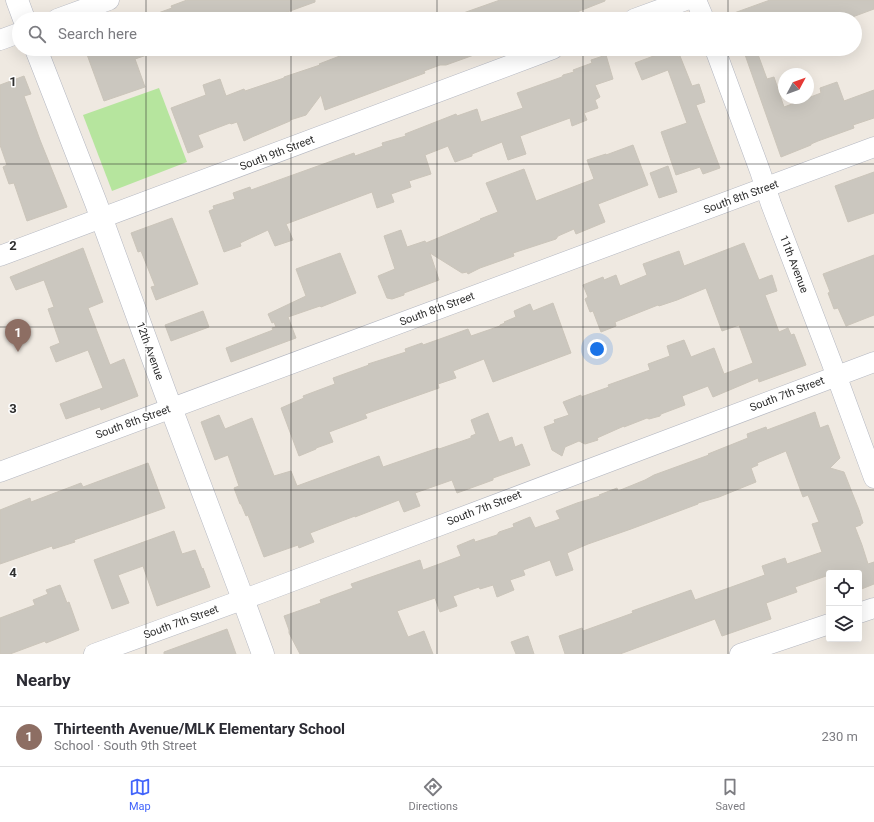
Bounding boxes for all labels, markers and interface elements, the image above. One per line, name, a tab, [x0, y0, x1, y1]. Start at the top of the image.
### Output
search box	[12, 12, 862, 56]
icon: search	[26, 23, 48, 45]
text: Search here	[58, 25, 137, 43]
north arrow	[778, 68, 814, 104]
text: 1	[9, 74, 17, 89]
street label: South 9th Street	[238, 133, 317, 173]
street label: South 8th Street	[702, 177, 781, 217]
street label: 11th Avenue	[777, 233, 811, 295]
text: 2	[9, 238, 17, 253]
street label: South 8th Street	[398, 289, 477, 329]
pin: 1	[5, 319, 31, 352]
street label: 12th Avenue	[134, 320, 167, 382]
your location	[587, 339, 607, 359]
street label: South 7th Street	[748, 374, 827, 414]
text: 3	[9, 401, 17, 416]
street label: South 8th Street	[94, 402, 173, 442]
street label: South 7th Street	[445, 488, 524, 528]
text: 4	[9, 565, 17, 580]
map controls	[826, 570, 862, 642]
button: locate	[826, 570, 862, 606]
street label: South 7th Street	[142, 602, 221, 642]
button: layers	[826, 606, 862, 642]
text: Nearby	[16, 670, 71, 690]
text: Thirteenth Avenue/MLK Elementary School	[54, 720, 345, 738]
text: 1	[25, 729, 33, 744]
text: 230 m	[821, 729, 858, 744]
text: School · South 9th Street	[54, 738, 197, 753]
tab: Map	[129, 776, 151, 813]
tab: Directions	[408, 776, 458, 813]
tab: Saved	[715, 776, 745, 813]

